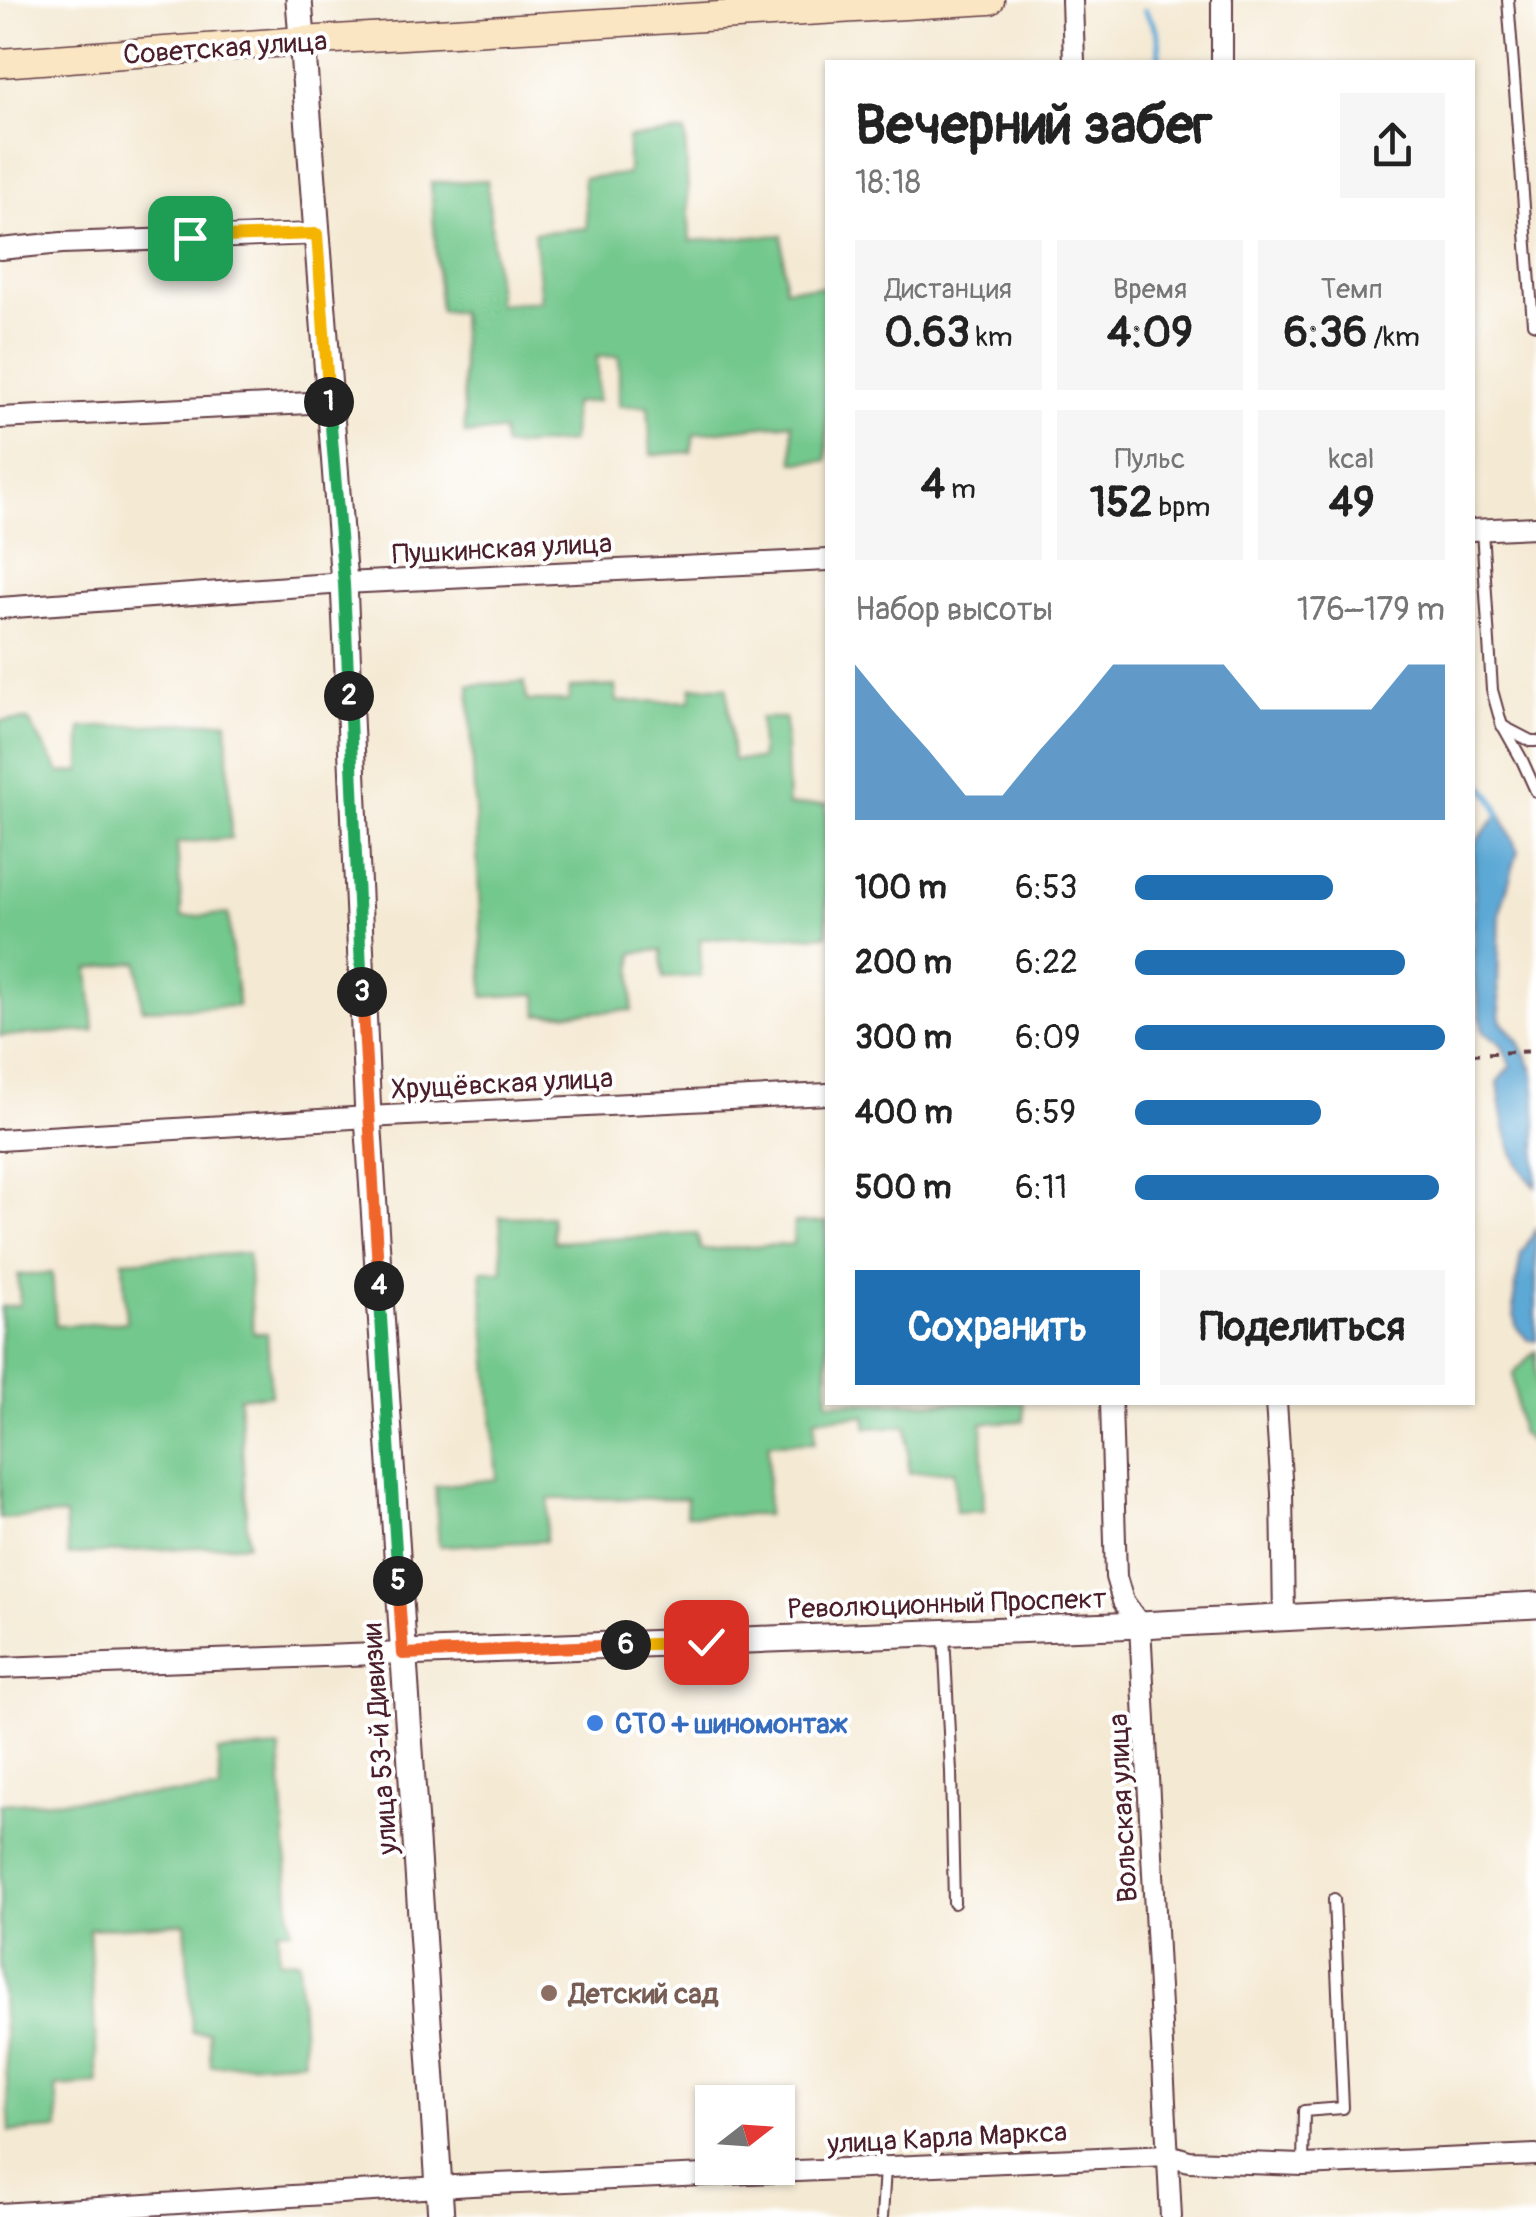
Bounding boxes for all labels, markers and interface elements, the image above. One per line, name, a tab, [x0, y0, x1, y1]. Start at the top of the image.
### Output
street label: Советская улица	[122, 24, 328, 73]
text: Вечерний забег	[855, 91, 1212, 160]
button: share	[1340, 93, 1445, 198]
text: 18:18	[855, 163, 921, 203]
pin	[148, 196, 233, 281]
icon: arrive	[163, 211, 218, 266]
text: Дистанция	[885, 272, 1012, 307]
text: Время	[1113, 272, 1187, 307]
text: Темп	[1321, 272, 1383, 307]
text: 0.63	[884, 307, 970, 359]
text: 4:09	[1107, 307, 1193, 359]
text: 6:36	[1284, 307, 1367, 359]
text: km	[970, 320, 1013, 355]
text: /km	[1367, 320, 1420, 355]
pin: 1	[304, 377, 354, 427]
text: 1	[324, 384, 334, 419]
text: Пульс	[1115, 442, 1185, 477]
text: kcal	[1329, 442, 1374, 477]
text: 4	[921, 459, 945, 511]
text: m	[945, 472, 976, 507]
text: 152	[1090, 477, 1152, 529]
text: 49	[1329, 477, 1375, 529]
text: bpm	[1152, 490, 1210, 525]
street label: Пушкинская улица	[391, 526, 613, 573]
text: Набор высоты	[855, 590, 1053, 630]
text: 176–179 m	[1297, 590, 1445, 630]
pin: 2	[324, 671, 374, 721]
text: 2	[341, 678, 357, 713]
text: 100 m	[855, 868, 947, 908]
text: 6:53	[1015, 868, 1077, 908]
text: 200 m	[855, 943, 952, 983]
text: 6:22	[1015, 943, 1078, 983]
pin: 3	[337, 967, 387, 1017]
text: 3	[354, 974, 370, 1009]
text: 300 m	[855, 1018, 952, 1058]
text: 6:09	[1015, 1018, 1081, 1058]
street label: Хрущёвская улица	[390, 1061, 614, 1108]
text: 400 m	[855, 1093, 953, 1133]
text: 6:59	[1015, 1093, 1076, 1133]
text: 500 m	[855, 1168, 951, 1208]
text: 6:11	[1015, 1168, 1067, 1208]
pin: 4	[354, 1261, 404, 1311]
text: 4	[371, 1268, 387, 1303]
button: Сохранить	[855, 1270, 1140, 1385]
button: Поделиться	[1160, 1270, 1445, 1385]
pin: 5	[373, 1556, 423, 1606]
text: 5	[390, 1563, 406, 1598]
street label: Революционный Проспект	[787, 1581, 1107, 1628]
pin	[664, 1600, 749, 1685]
icon: check	[679, 1615, 734, 1670]
pin: 6	[601, 1620, 651, 1670]
street label: улица 53-й Дивизии	[355, 1622, 406, 1857]
text: 6	[618, 1627, 634, 1662]
place label: СТО + шиномонтаж	[615, 1707, 848, 1742]
marker: СТО + шиномонтаж	[584, 1712, 606, 1734]
street label: Вольская улица	[1101, 1713, 1146, 1903]
place label: Детский сад	[567, 1977, 720, 2012]
marker: Детский сад	[538, 1982, 560, 2004]
north arrow	[695, 2085, 795, 2185]
map controls	[695, 2085, 795, 2185]
street label: улица Карла Маркса	[825, 2115, 1068, 2162]

